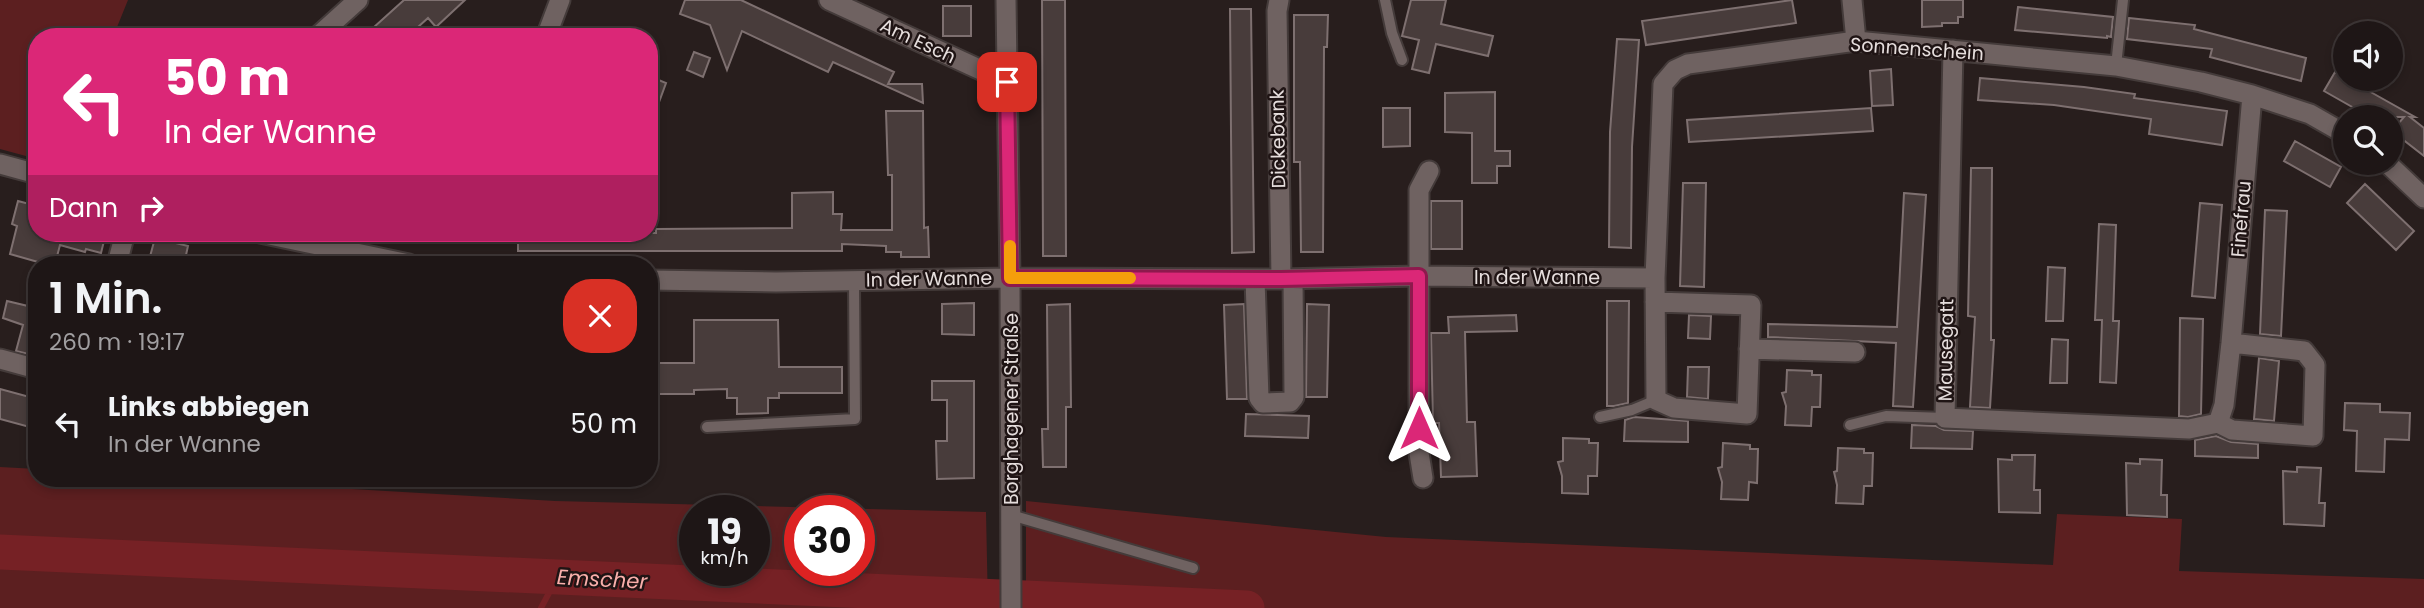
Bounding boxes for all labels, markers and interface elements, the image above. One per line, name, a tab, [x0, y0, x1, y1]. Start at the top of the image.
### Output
street label: Am Esch	[876, 12, 960, 70]
map controls	[2333, 21, 2403, 175]
button: sound	[2333, 21, 2403, 91]
street label: Sonnenschein	[1849, 31, 1985, 67]
text: 50 m	[164, 44, 290, 112]
pin	[977, 52, 1037, 112]
icon: left	[49, 56, 140, 147]
icon: arrive	[988, 63, 1026, 101]
street label: Dickebank	[1264, 89, 1292, 189]
button: search	[2333, 105, 2403, 175]
text: In der Wanne	[164, 109, 377, 154]
street label: Finefrau	[2224, 180, 2258, 258]
icon: right	[132, 189, 170, 227]
text: Dann	[49, 190, 118, 226]
street label: In der Wanne	[866, 264, 992, 294]
street label: In der Wanne	[1474, 264, 1600, 291]
text: 1 Min.	[49, 269, 162, 328]
button: close	[563, 279, 637, 353]
street label: Mausegatt	[1932, 298, 1960, 402]
street label: Borghagener Straße	[998, 313, 1025, 505]
text: 260 m · 19:17	[49, 326, 185, 358]
text: Links abbiegen	[108, 389, 310, 425]
position arrow	[1382, 391, 1456, 465]
icon: left	[49, 405, 87, 443]
text: 50 m	[571, 406, 637, 442]
text: In der Wanne	[108, 428, 261, 460]
speed limit sign: 30	[784, 495, 875, 586]
text: 19	[707, 507, 742, 556]
text: km/h	[701, 545, 748, 570]
water label: Emscher	[556, 562, 649, 596]

